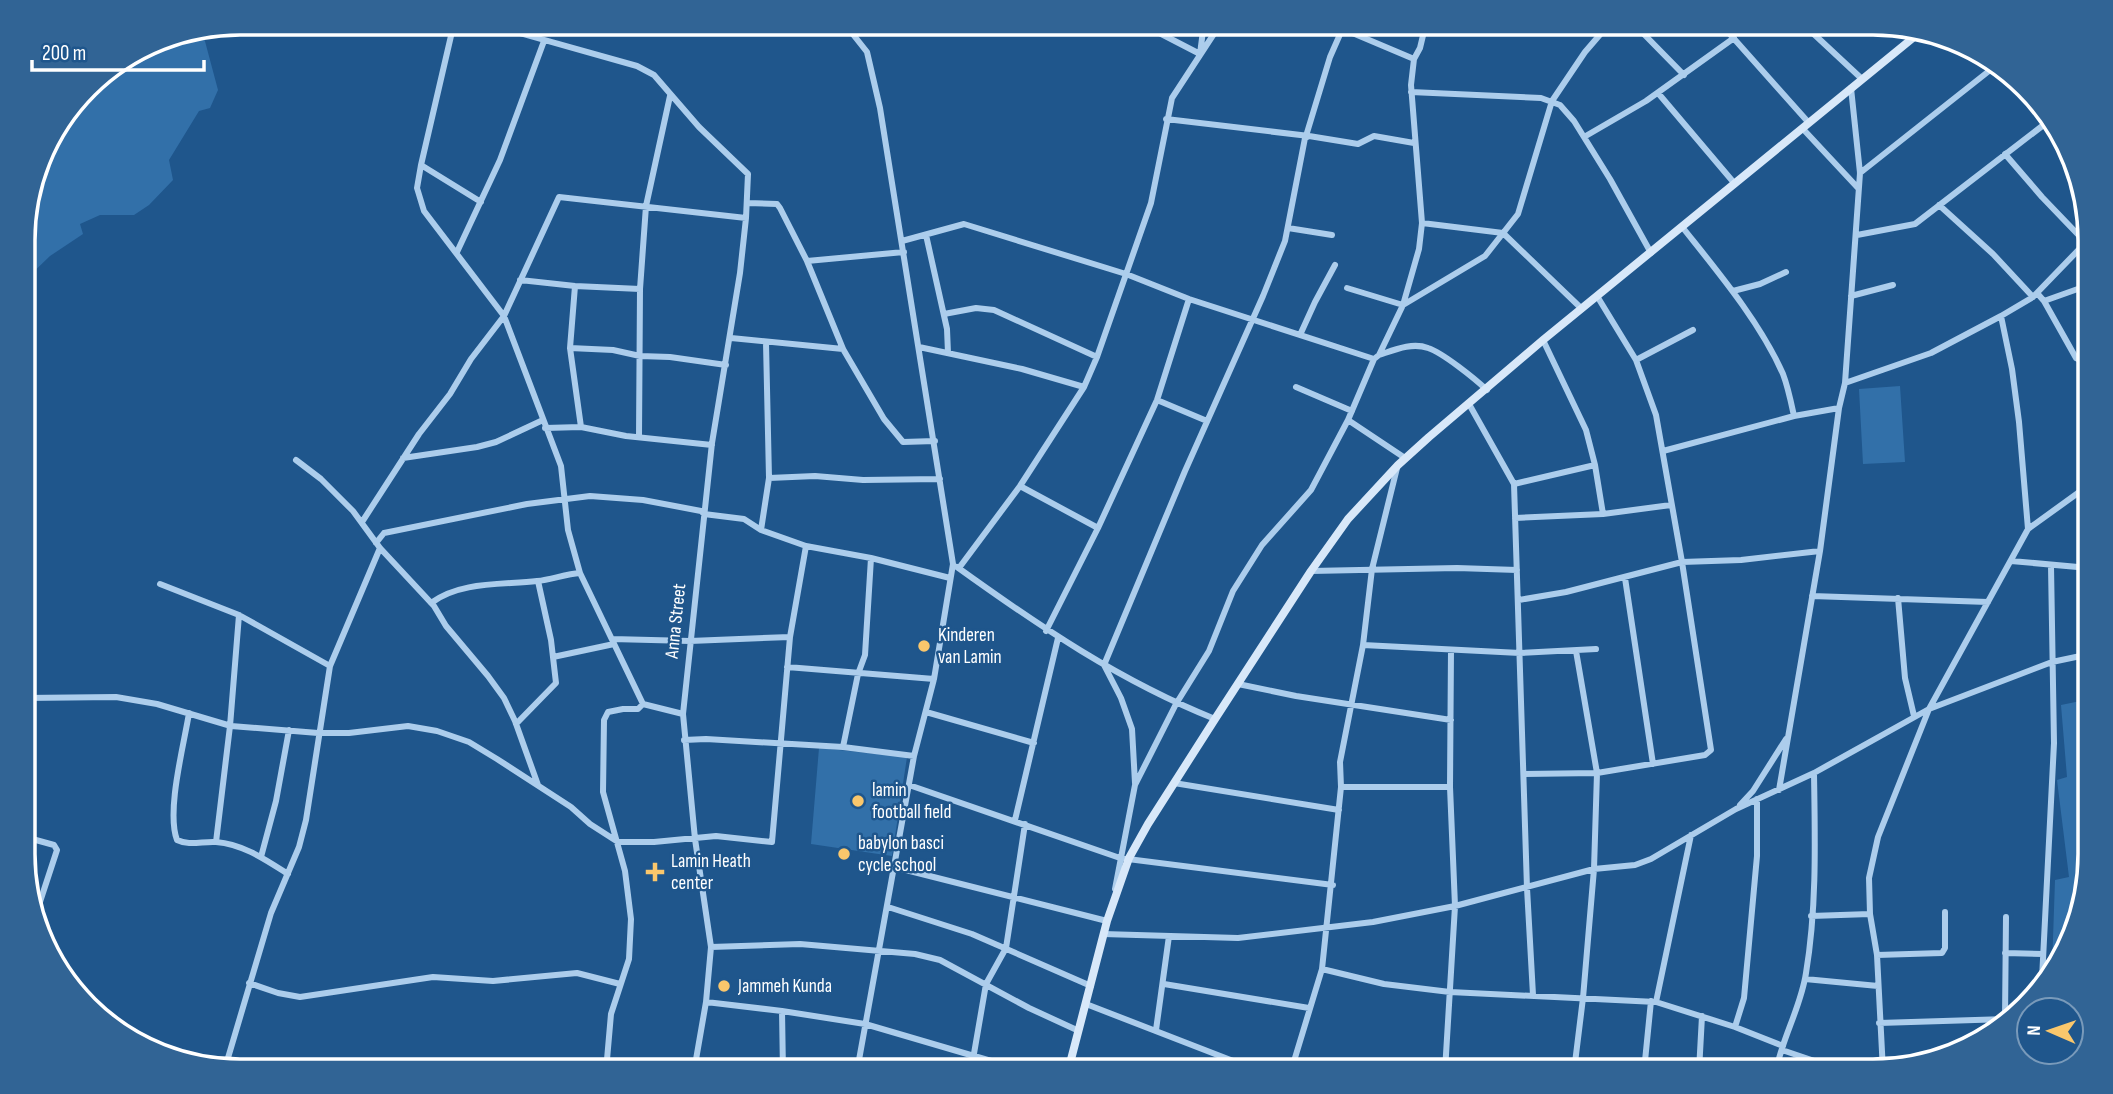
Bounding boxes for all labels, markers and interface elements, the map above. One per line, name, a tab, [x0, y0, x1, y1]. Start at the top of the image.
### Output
scale bar	[32, 28, 203, 72]
text: 200 m	[42, 41, 86, 66]
street label: Anna Street	[661, 582, 691, 661]
place label: Kinderen van Lamin	[938, 624, 1002, 669]
marker: Kinderen van Lamin	[916, 638, 932, 654]
place label: lamin football field	[872, 779, 951, 824]
marker: lamin football field	[850, 793, 866, 809]
place label: babylon basci cycle school	[858, 832, 944, 877]
marker: babylon basci cycle school	[836, 846, 852, 862]
place label: Lamin Heath center	[671, 850, 751, 895]
marker: Lamin Heath center	[645, 862, 665, 882]
place label: Jammeh Kunda	[737, 975, 832, 998]
marker: Jammeh Kunda	[716, 978, 732, 994]
north arrow	[2015, 996, 2085, 1066]
text: N	[2023, 1025, 2046, 1036]

